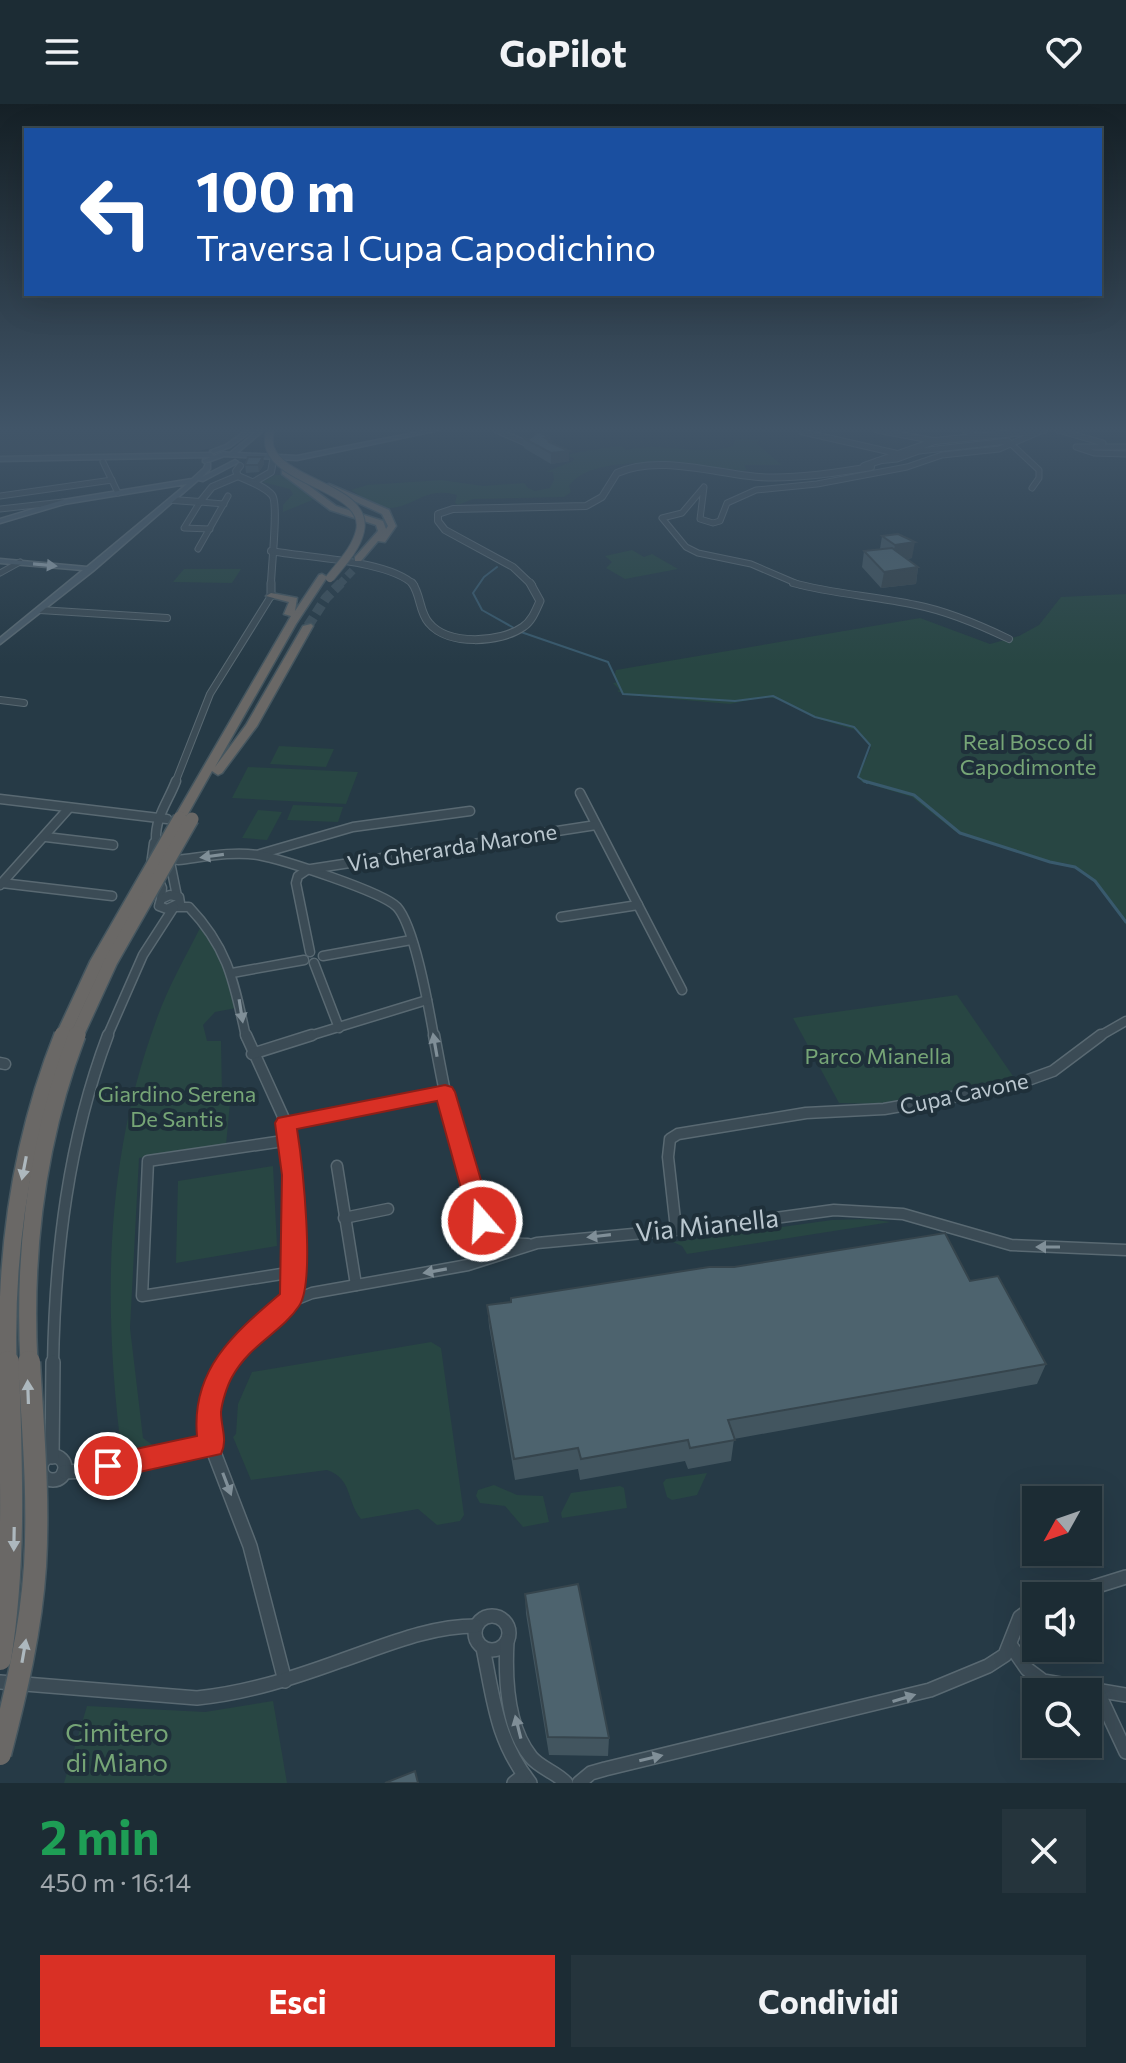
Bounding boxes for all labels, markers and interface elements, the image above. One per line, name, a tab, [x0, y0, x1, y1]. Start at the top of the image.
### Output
icon: menu	[40, 30, 84, 74]
text: GoPilot	[499, 30, 627, 74]
icon: heart	[1042, 30, 1086, 74]
text: 100 m	[196, 155, 355, 224]
icon: left	[64, 160, 168, 264]
text: Traversa I Cupa Capodichino	[196, 224, 656, 268]
one-way arrow	[33, 558, 58, 571]
park label: Real Bosco di Capodimonte	[960, 728, 1096, 780]
street label: Via Gherarda Marone	[345, 817, 559, 877]
one-way arrow	[199, 850, 224, 863]
one-way arrow	[235, 999, 248, 1024]
one-way arrow	[429, 1032, 441, 1057]
park label: Parco Mianella	[804, 1042, 952, 1069]
street label: Cupa Cavone	[897, 1066, 1031, 1120]
park label: Giardino Serena De Santis	[98, 1080, 256, 1132]
one-way arrow	[17, 1156, 30, 1181]
position arrow	[440, 1179, 524, 1263]
street label: Via Mianella	[634, 1201, 780, 1247]
one-way arrow	[586, 1230, 611, 1243]
one-way arrow	[1035, 1241, 1060, 1253]
one-way arrow	[422, 1266, 447, 1278]
one-way arrow	[22, 1379, 35, 1404]
pin	[74, 1432, 142, 1500]
icon: arrive	[86, 1444, 130, 1488]
one-way arrow	[221, 1472, 234, 1496]
north arrow	[1022, 1486, 1102, 1566]
map controls	[1022, 1486, 1102, 1758]
one-way arrow	[8, 1527, 21, 1552]
button: sound	[1022, 1582, 1102, 1662]
one-way arrow	[18, 1638, 30, 1663]
button: search	[1022, 1678, 1102, 1758]
one-way arrow	[893, 1691, 917, 1704]
one-way arrow	[511, 1714, 523, 1739]
park label: Cimitero di Miano	[65, 1716, 169, 1777]
one-way arrow	[639, 1752, 664, 1764]
text: 2 min	[40, 1806, 160, 1865]
button: close	[1002, 1809, 1086, 1893]
text: 450 m · 16:14	[40, 1866, 191, 1897]
button: Esci	[40, 1955, 555, 2047]
button: Condividi	[571, 1955, 1086, 2047]

